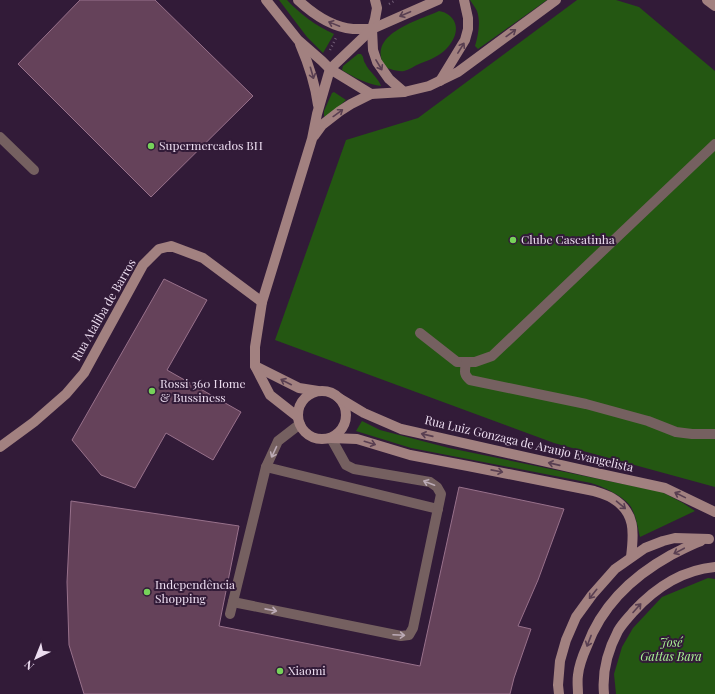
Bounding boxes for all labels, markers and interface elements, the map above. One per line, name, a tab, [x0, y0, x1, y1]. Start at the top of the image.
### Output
one-way arrow	[400, 11, 412, 18]
one-way arrow	[329, 19, 341, 27]
one-way arrow	[506, 29, 517, 37]
one-way arrow	[457, 42, 465, 53]
one-way arrow	[376, 59, 384, 71]
one-way arrow	[309, 66, 316, 79]
one-way arrow	[333, 109, 344, 117]
place label: Supermercados BH	[159, 137, 263, 153]
marker: Supermercados BH	[146, 141, 156, 151]
place label: Clube Cascatinha	[521, 231, 615, 247]
marker: Clube Cascatinha	[508, 235, 518, 245]
street label: Rua Ataliba de Barros	[67, 256, 139, 363]
place label: Rossi 360 Home & Bussiness	[160, 375, 246, 405]
one-way arrow	[280, 378, 292, 385]
marker: Rossi 360 Home & Bussiness	[147, 386, 157, 396]
street label: Rua Luiz Gonzaga de Araujo Evangelista	[423, 411, 635, 475]
one-way arrow	[421, 431, 434, 438]
one-way arrow	[363, 440, 376, 447]
one-way arrow	[270, 445, 277, 457]
one-way arrow	[548, 459, 561, 467]
one-way arrow	[490, 468, 503, 476]
one-way arrow	[423, 479, 435, 487]
one-way arrow	[674, 491, 686, 498]
one-way arrow	[615, 501, 626, 510]
one-way arrow	[673, 548, 685, 555]
place label: Independência Shopping	[155, 576, 235, 606]
marker: Independência Shopping	[142, 587, 152, 597]
one-way arrow	[589, 589, 598, 600]
one-way arrow	[632, 603, 642, 613]
one-way arrow	[265, 607, 278, 615]
one-way arrow	[392, 631, 405, 638]
one-way arrow	[584, 634, 592, 646]
park label: José Gattas Bara	[640, 634, 702, 664]
north arrow	[16, 638, 56, 678]
text: N	[21, 657, 37, 674]
place label: Xiaomi	[288, 662, 326, 678]
marker: Xiaomi	[275, 666, 285, 676]

